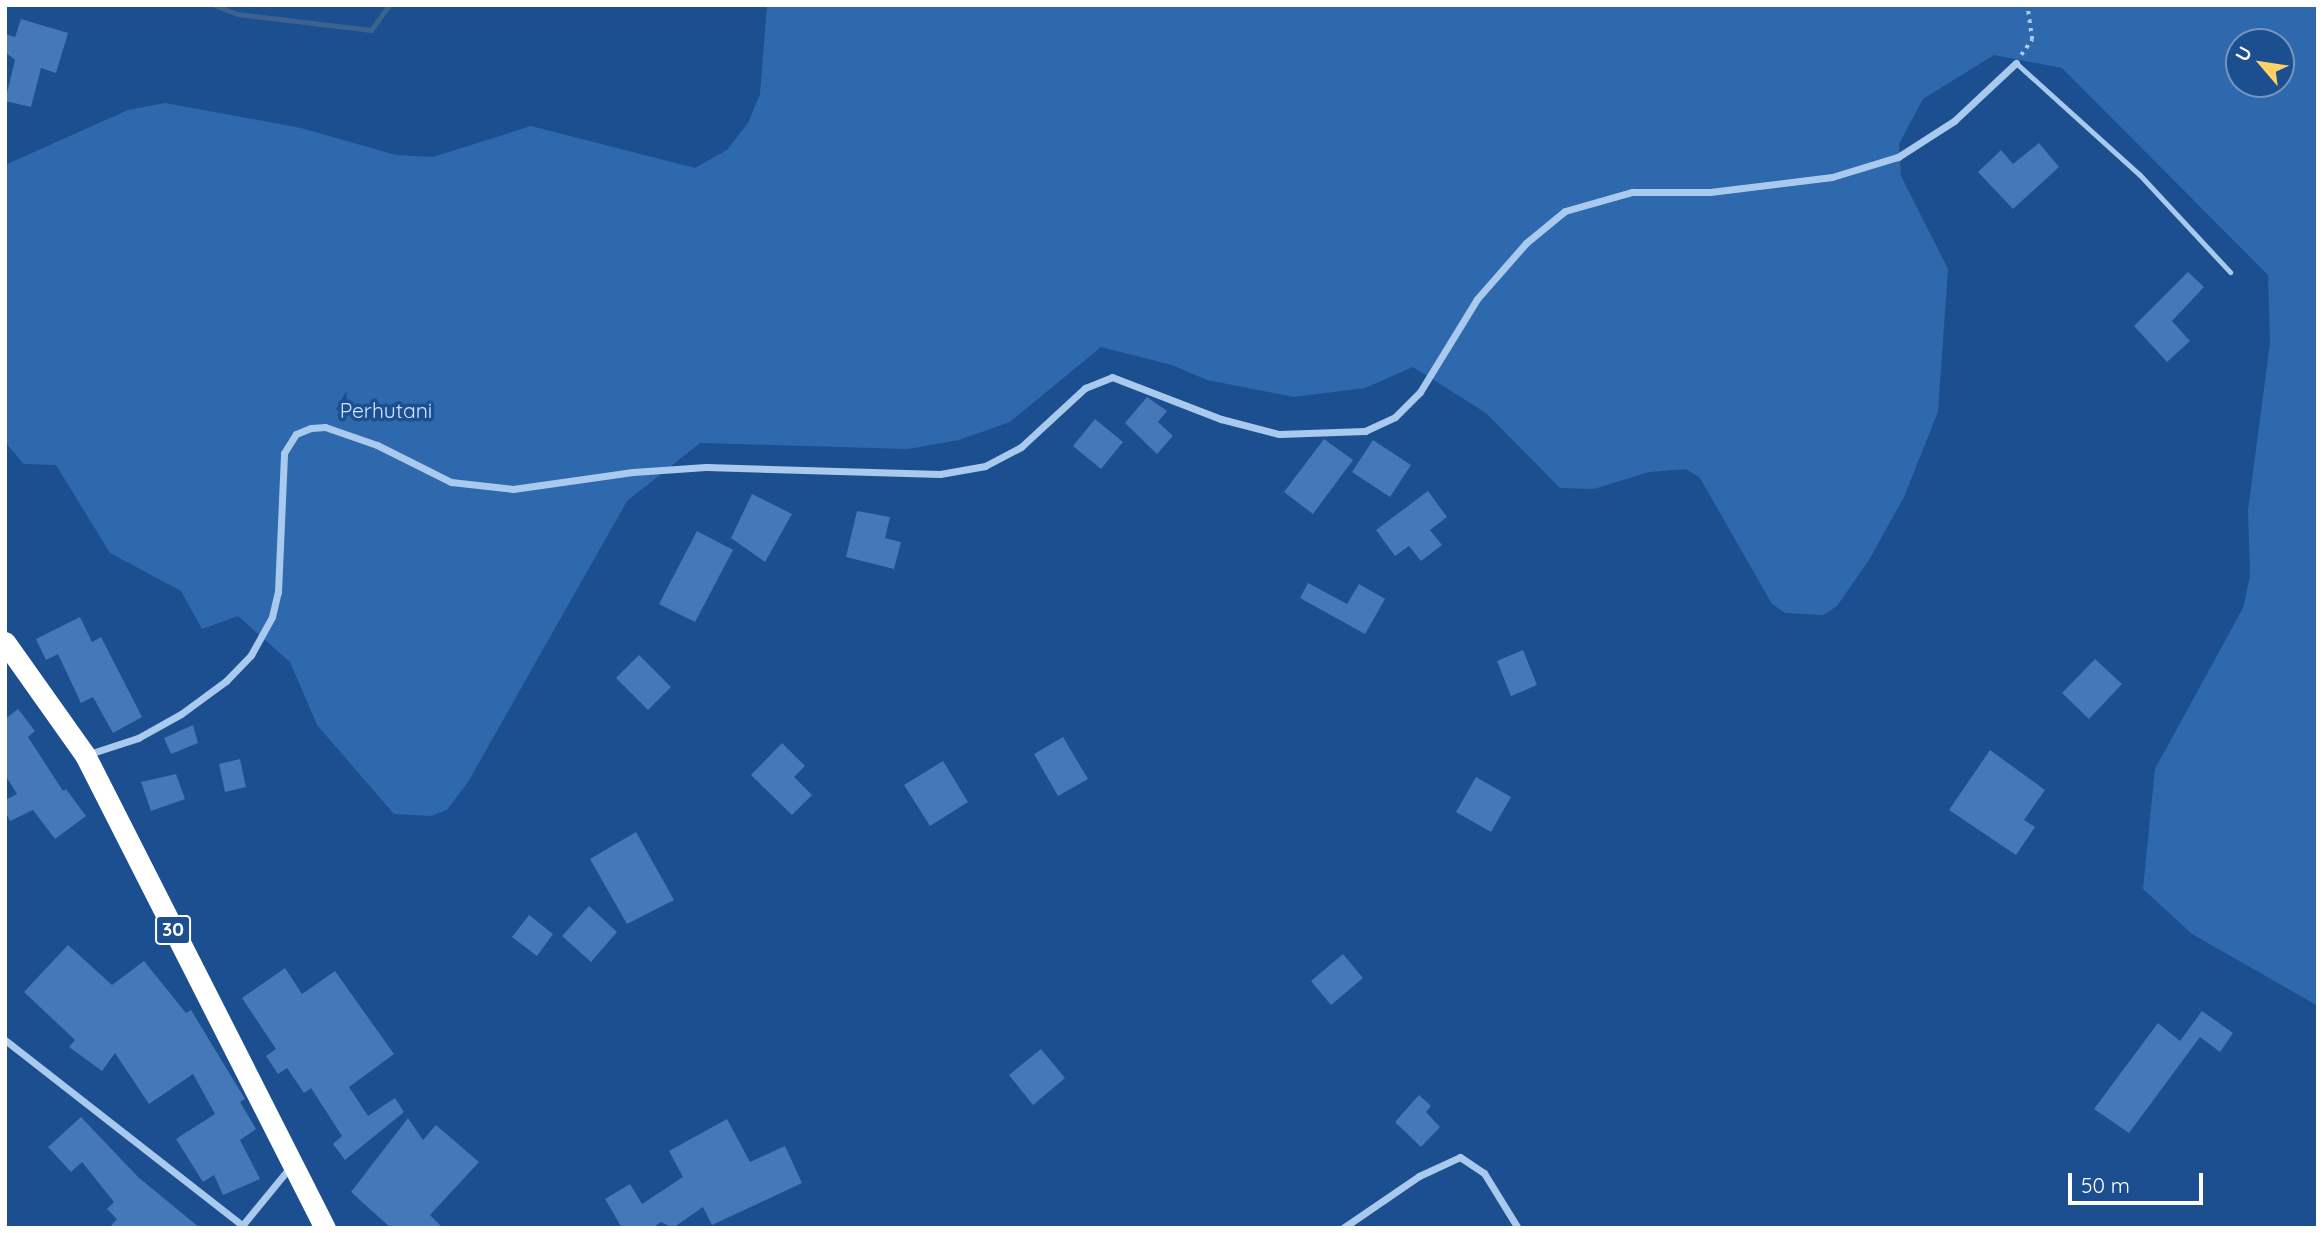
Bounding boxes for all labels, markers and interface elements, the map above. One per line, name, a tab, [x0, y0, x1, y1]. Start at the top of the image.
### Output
north arrow	[2225, 28, 2295, 98]
text: U	[2230, 42, 2257, 65]
park label: Perhutani	[340, 397, 432, 423]
road number: 30	[154, 914, 192, 946]
scale bar	[2071, 1160, 2206, 1204]
text: 50 m	[2081, 1172, 2130, 1198]

